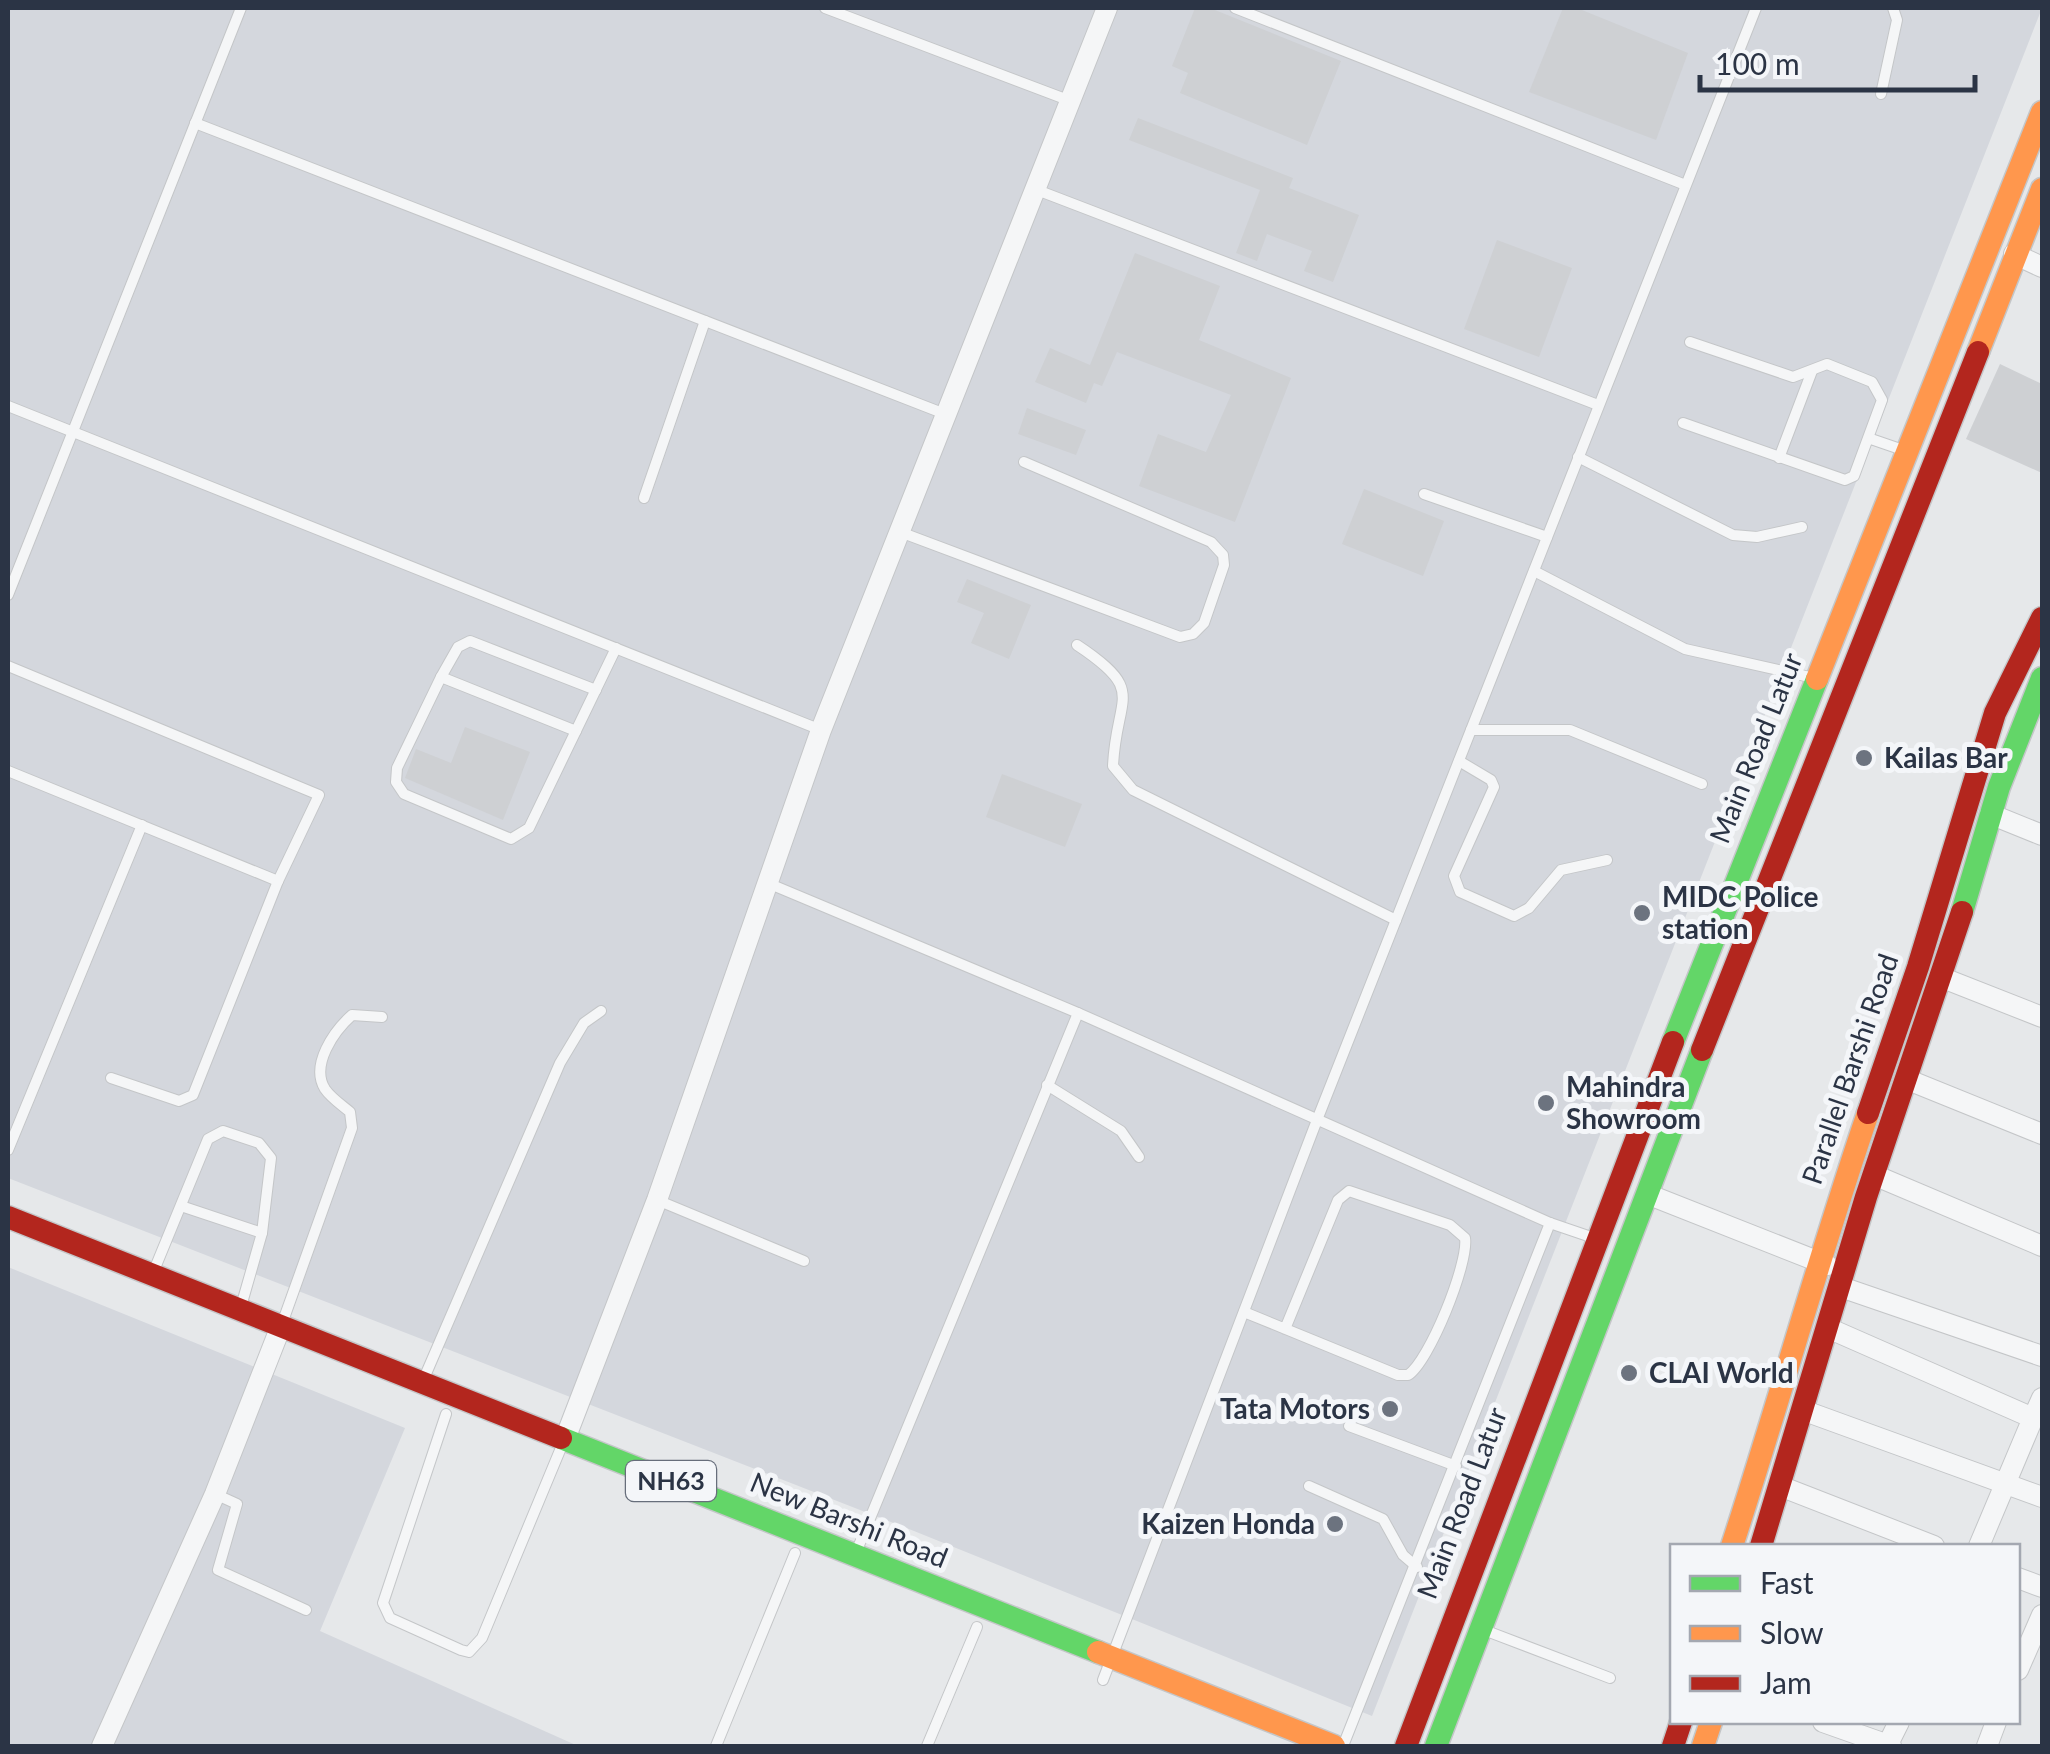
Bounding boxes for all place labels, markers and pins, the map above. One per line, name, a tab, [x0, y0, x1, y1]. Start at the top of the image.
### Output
place label: Kailas Bar	[1884, 740, 2008, 774]
marker: Kailas Bar	[1853, 747, 1875, 769]
place label: MIDC Police station	[1662, 879, 1818, 945]
marker: MIDC Police station	[1631, 902, 1653, 924]
place label: Mahindra Showroom	[1566, 1069, 1701, 1135]
marker: Mahindra Showroom	[1535, 1092, 1557, 1114]
place label: CLAI World	[1649, 1355, 1794, 1389]
marker: CLAI World	[1618, 1362, 1640, 1384]
place label: Tata Motors	[1220, 1391, 1370, 1425]
marker: Tata Motors	[1379, 1398, 1401, 1420]
place label: Kaizen Honda	[1141, 1506, 1315, 1540]
marker: Kaizen Honda	[1324, 1513, 1346, 1535]

